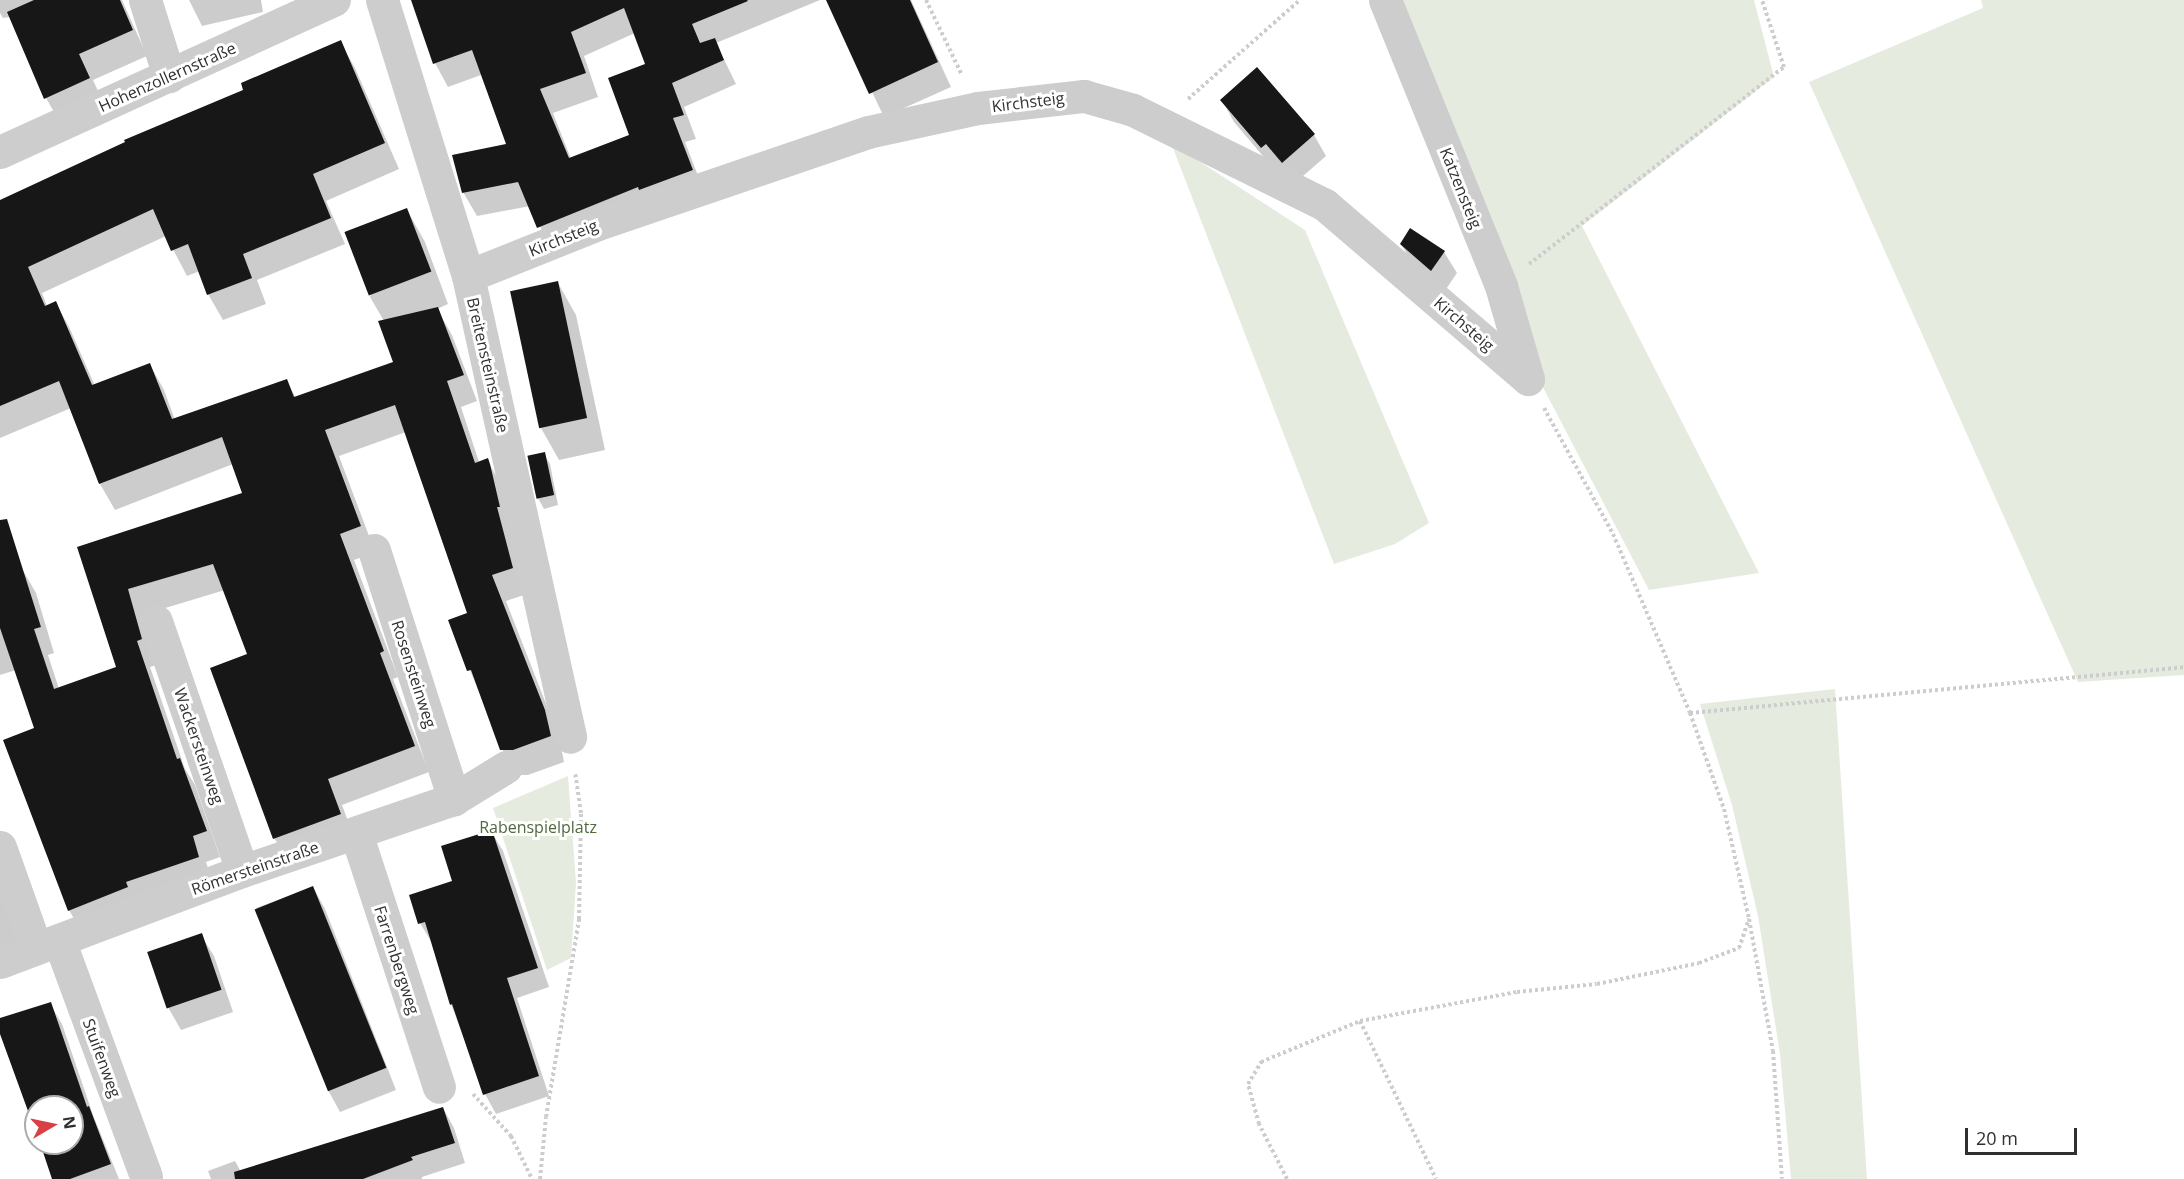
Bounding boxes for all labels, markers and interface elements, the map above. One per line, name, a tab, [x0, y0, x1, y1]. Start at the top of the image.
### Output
street label: Hohenzollernstraße	[95, 38, 239, 116]
street label: Kirchsteig	[991, 88, 1065, 116]
street label: Katzensteig	[1436, 145, 1486, 231]
street label: Kirchsteig	[526, 215, 600, 261]
street label: Kirchsteig	[1430, 293, 1498, 355]
street label: Breitensteinstraße	[463, 295, 513, 435]
street label: Rosensteinweg	[388, 618, 440, 730]
street label: Wackersteinweg	[170, 685, 228, 807]
park label: Rabenspielplatz	[479, 817, 597, 837]
street label: Römersteinstraße	[189, 837, 321, 899]
street label: Farrenbergweg	[370, 903, 424, 1017]
street label: Stuifenweg	[79, 1016, 125, 1100]
north arrow	[24, 1095, 84, 1155]
text: N	[58, 1114, 82, 1131]
scale bar	[1968, 1116, 2080, 1154]
text: 20 m	[1976, 1126, 2018, 1150]

